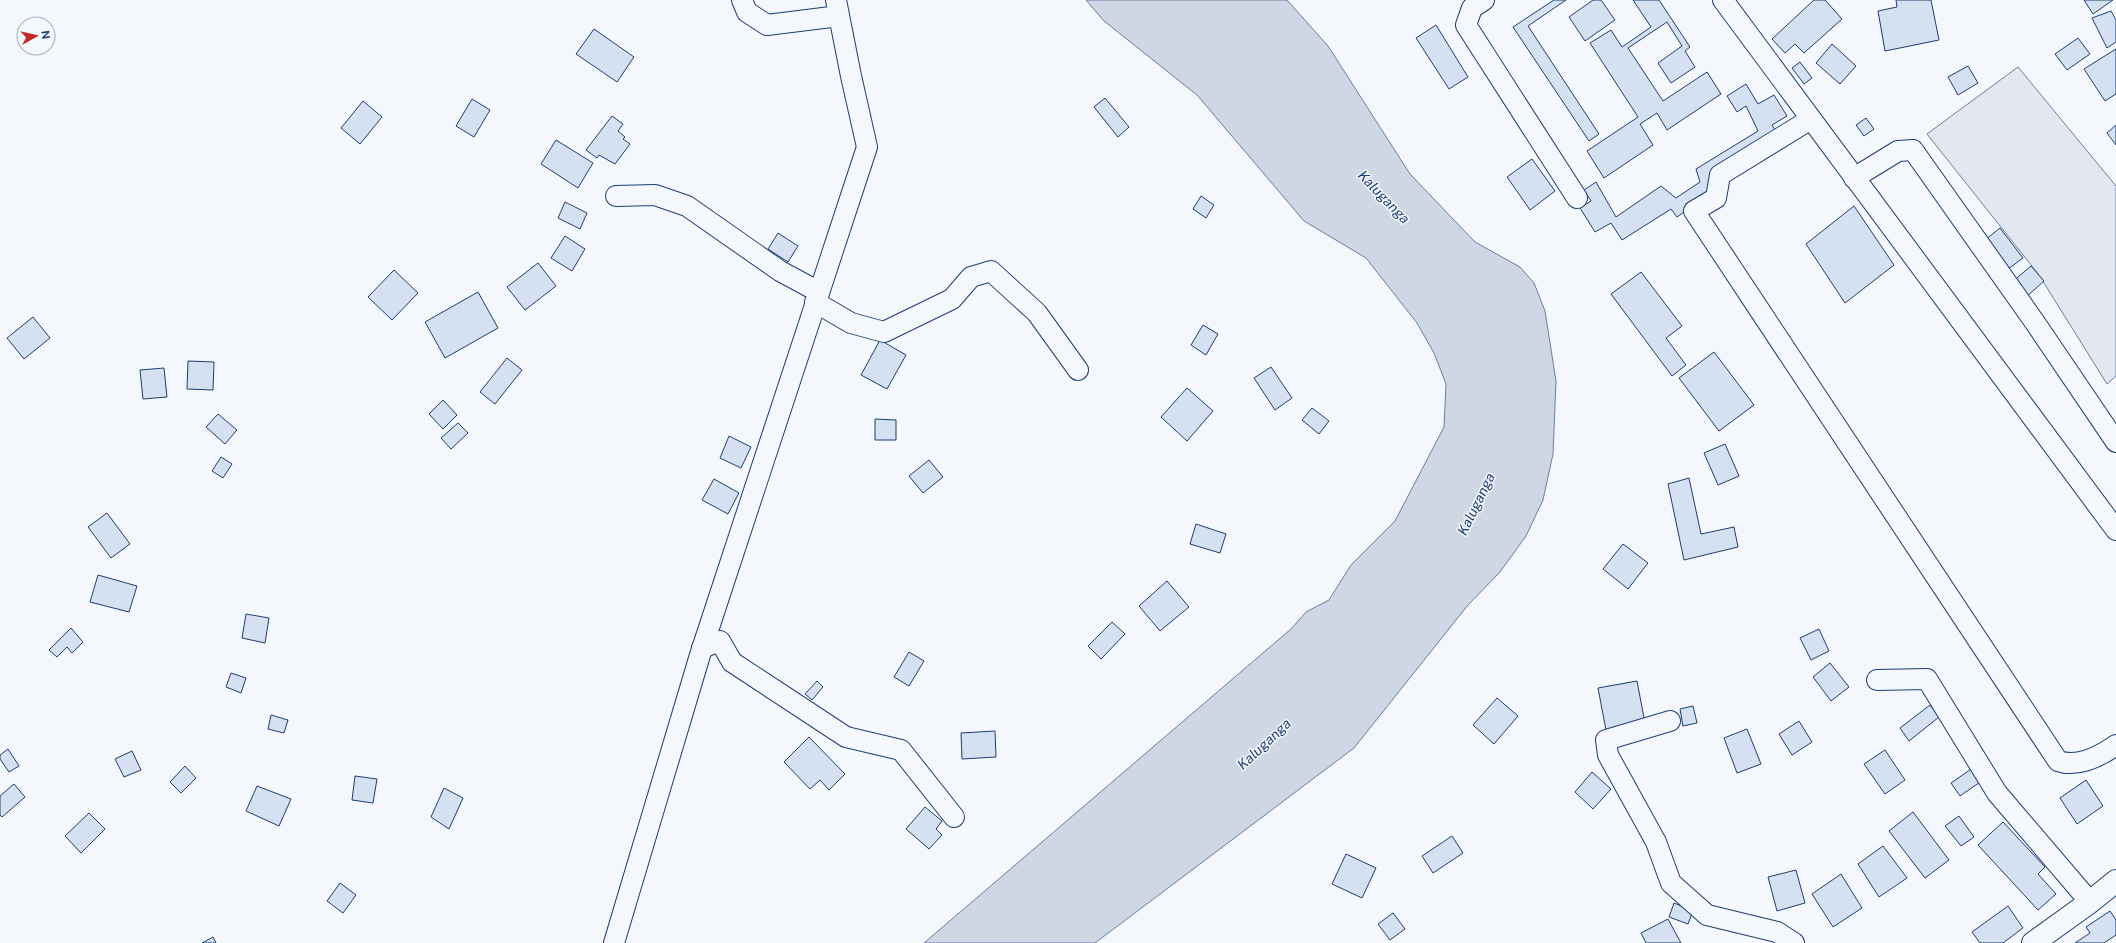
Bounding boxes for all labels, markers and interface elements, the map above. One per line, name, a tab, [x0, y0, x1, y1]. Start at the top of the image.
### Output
north arrow	[16, 16, 56, 56]
text: N	[39, 30, 52, 40]
water label: Kaluganga	[1355, 167, 1413, 227]
water label: Kaluganga	[1454, 470, 1498, 538]
water label: Kaluganga	[1234, 715, 1294, 773]

